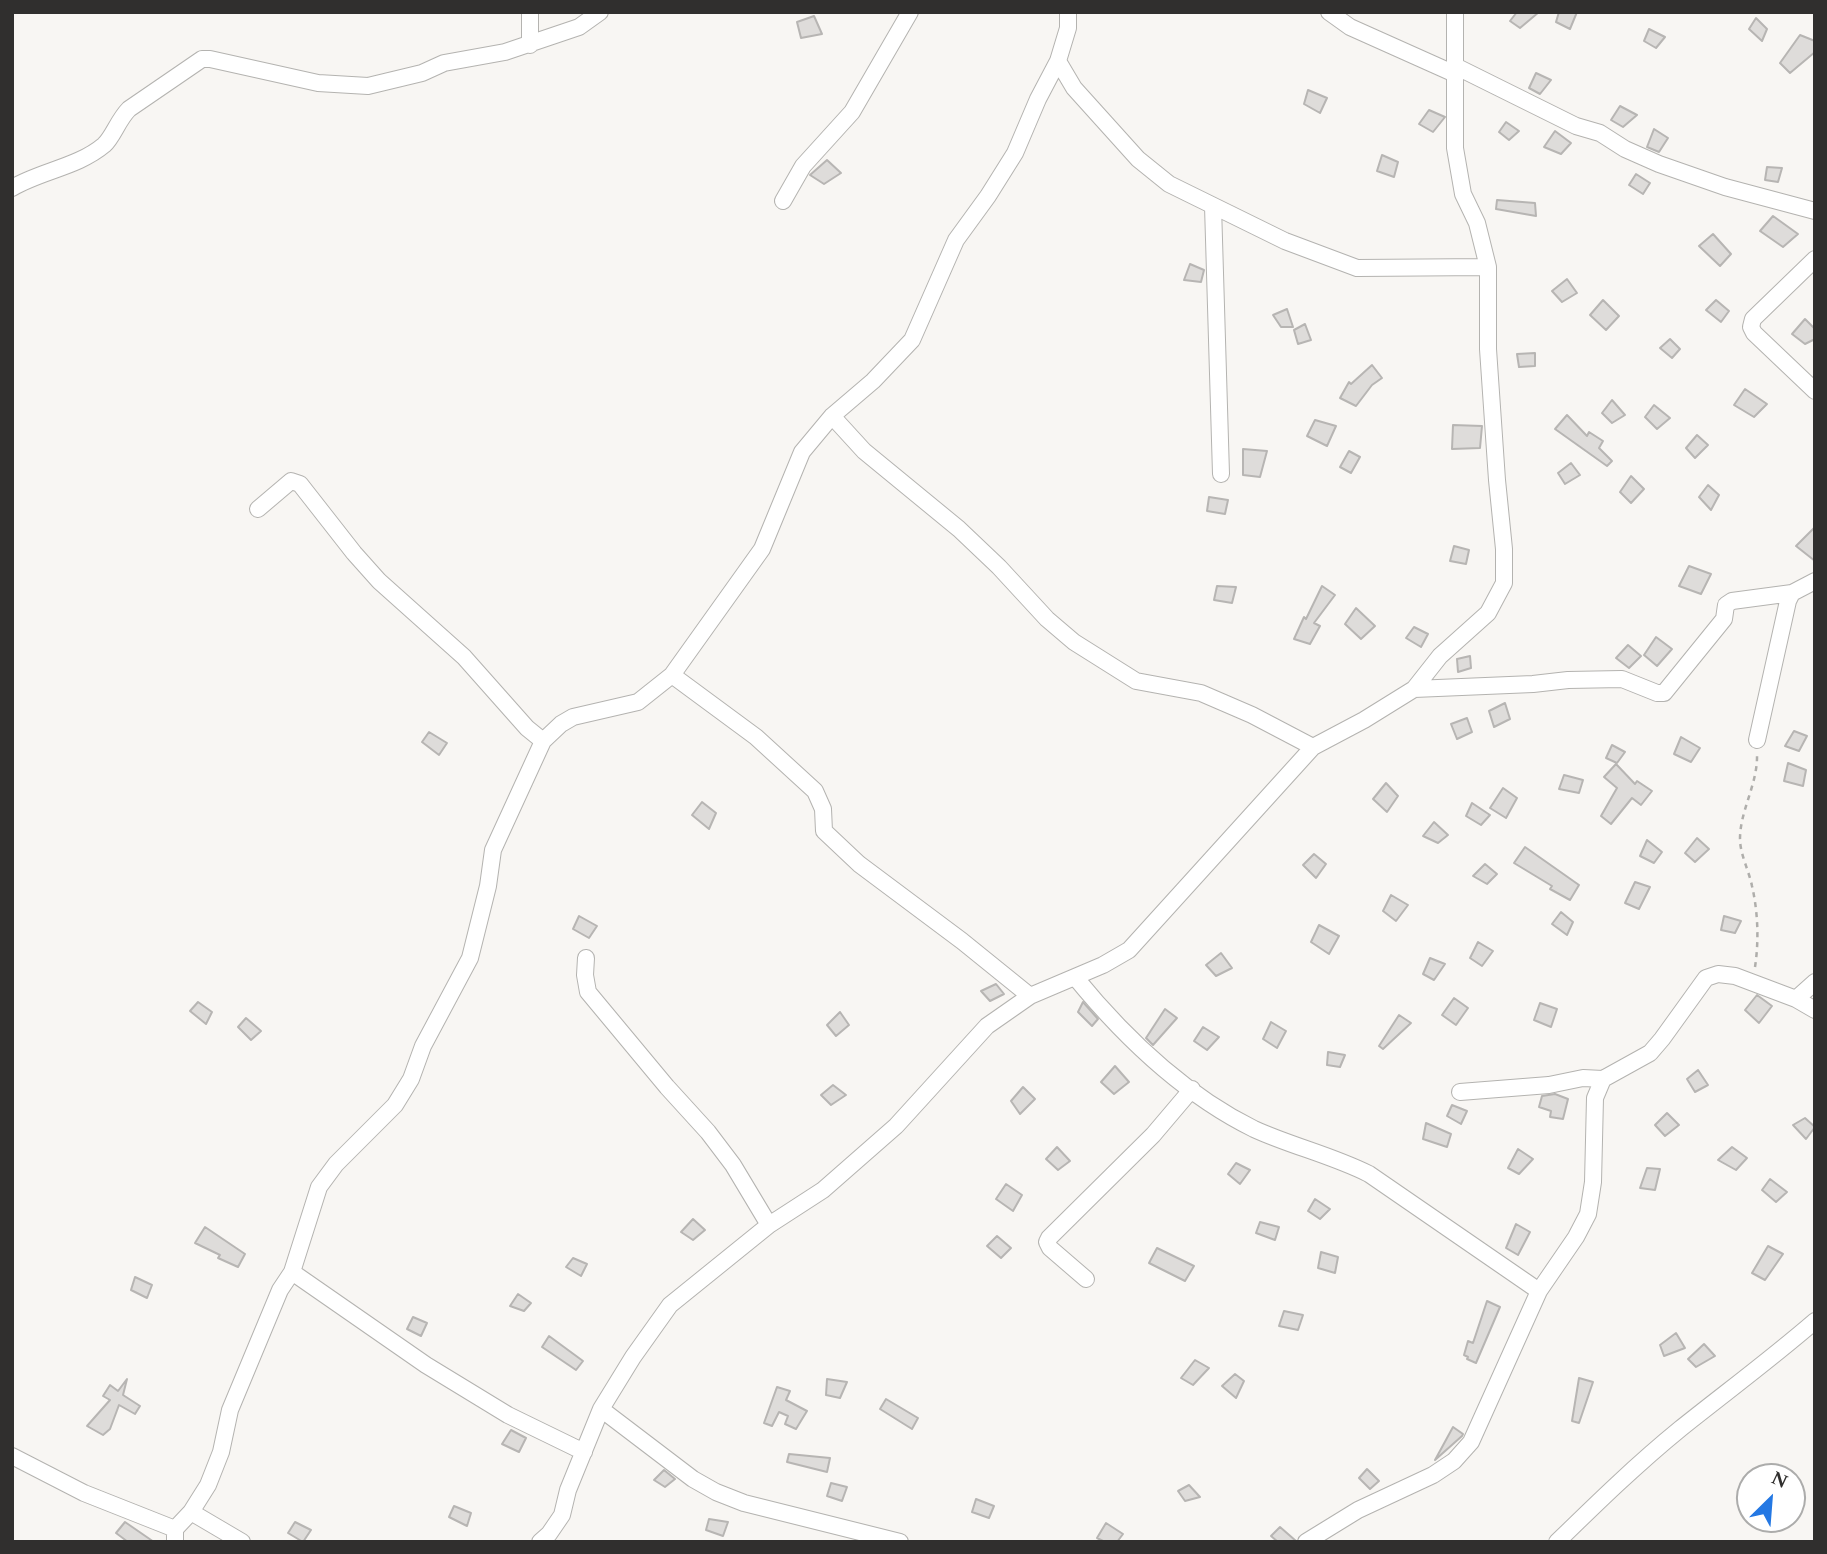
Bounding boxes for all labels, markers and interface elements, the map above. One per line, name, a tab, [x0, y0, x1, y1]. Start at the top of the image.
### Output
north arrow	[1736, 1463, 1806, 1533]
text: N	[1766, 1464, 1792, 1497]

